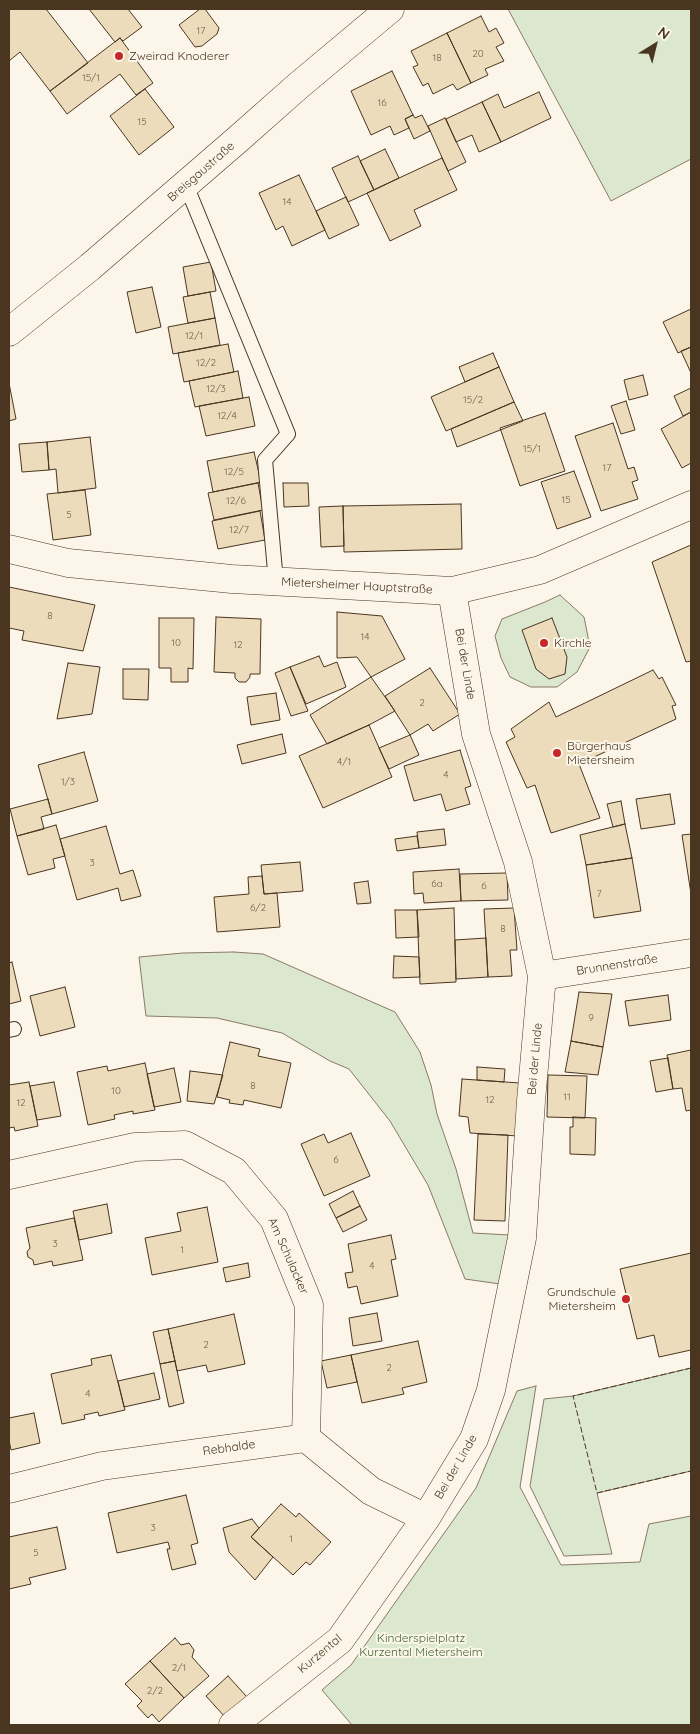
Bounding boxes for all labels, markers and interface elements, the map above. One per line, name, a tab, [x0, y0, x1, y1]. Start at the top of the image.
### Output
north arrow	[630, 20, 680, 70]
text: N	[654, 23, 673, 43]
house number: 17	[197, 25, 205, 37]
house number: 20	[472, 48, 484, 60]
place label: Zweirad Knoderer	[129, 49, 229, 63]
marker: Zweirad Knoderer	[113, 50, 125, 62]
house number: 18	[432, 52, 442, 64]
house number: 15/1	[82, 72, 100, 84]
house number: 16	[377, 97, 387, 109]
house number: 15	[137, 116, 147, 128]
street label: Breisgaustraße	[165, 139, 237, 205]
house number: 14	[283, 196, 291, 208]
house number: 12/1	[185, 330, 203, 342]
house number: 12/2	[196, 357, 216, 369]
house number: 12/3	[206, 383, 226, 395]
house number: 15/2	[463, 394, 483, 406]
house number: 12/4	[217, 410, 237, 422]
house number: 15/1	[523, 443, 541, 455]
house number: 17	[603, 462, 611, 474]
house number: 12/5	[224, 466, 244, 478]
house number: 15	[561, 494, 571, 506]
house number: 12/6	[226, 495, 246, 507]
house number: 5	[66, 509, 72, 521]
house number: 12/7	[229, 524, 249, 536]
street label: Mietersheimer Hauptstraße	[281, 575, 433, 597]
house number: 8	[47, 610, 53, 622]
street label: Bei der Linde	[452, 627, 478, 701]
house number: 14	[361, 631, 369, 643]
place label: Kirchle	[554, 636, 591, 650]
house number: 10	[171, 637, 181, 649]
marker: Kirchle	[538, 637, 550, 649]
house number: 12	[233, 639, 243, 651]
house number: 2	[419, 697, 425, 709]
place label: Bürgerhaus Mietersheim	[567, 739, 634, 767]
marker: Bürgerhaus Mietersheim	[551, 747, 563, 759]
house number: 4/1	[337, 756, 351, 768]
house number: 4	[443, 769, 449, 781]
house number: 1/3	[61, 776, 75, 788]
house number: 3	[89, 857, 95, 869]
house number: 6a	[431, 878, 443, 890]
house number: 6	[481, 880, 487, 892]
house number: 7	[596, 888, 602, 900]
house number: 6/2	[250, 902, 266, 914]
house number: 8	[500, 923, 506, 935]
street label: Brunnenstraße	[575, 951, 659, 979]
house number: 9	[588, 1012, 594, 1024]
street label: Bei der Linde	[525, 1022, 545, 1096]
house number: 8	[250, 1080, 256, 1092]
house number: 10	[111, 1085, 121, 1097]
house number: 11	[563, 1091, 571, 1103]
house number: 12	[485, 1094, 495, 1106]
house number: 12	[16, 1097, 26, 1109]
house number: 6	[333, 1154, 339, 1166]
street label: Am Schulacker	[265, 1215, 311, 1297]
house number: 3	[52, 1238, 58, 1250]
house number: 1	[180, 1244, 184, 1256]
house number: 4	[369, 1260, 375, 1272]
place label: Grundschule Mietersheim	[547, 1285, 616, 1313]
marker: Grundschule Mietersheim	[620, 1293, 632, 1305]
house number: 2	[203, 1339, 209, 1351]
house number: 2	[386, 1362, 392, 1374]
house number: 4	[85, 1388, 91, 1400]
street label: Bei der Linde	[432, 1432, 480, 1502]
street label: Rebhalde	[202, 1437, 256, 1459]
house number: 3	[150, 1522, 156, 1534]
house number: 1	[289, 1533, 293, 1545]
house number: 5	[33, 1547, 39, 1559]
street label: Kurzental	[295, 1631, 345, 1677]
park label: Kinderspielplatz Kurzental Mietersheim	[359, 1631, 483, 1659]
house number: 2/1	[172, 1662, 186, 1674]
house number: 2/2	[147, 1685, 163, 1697]

